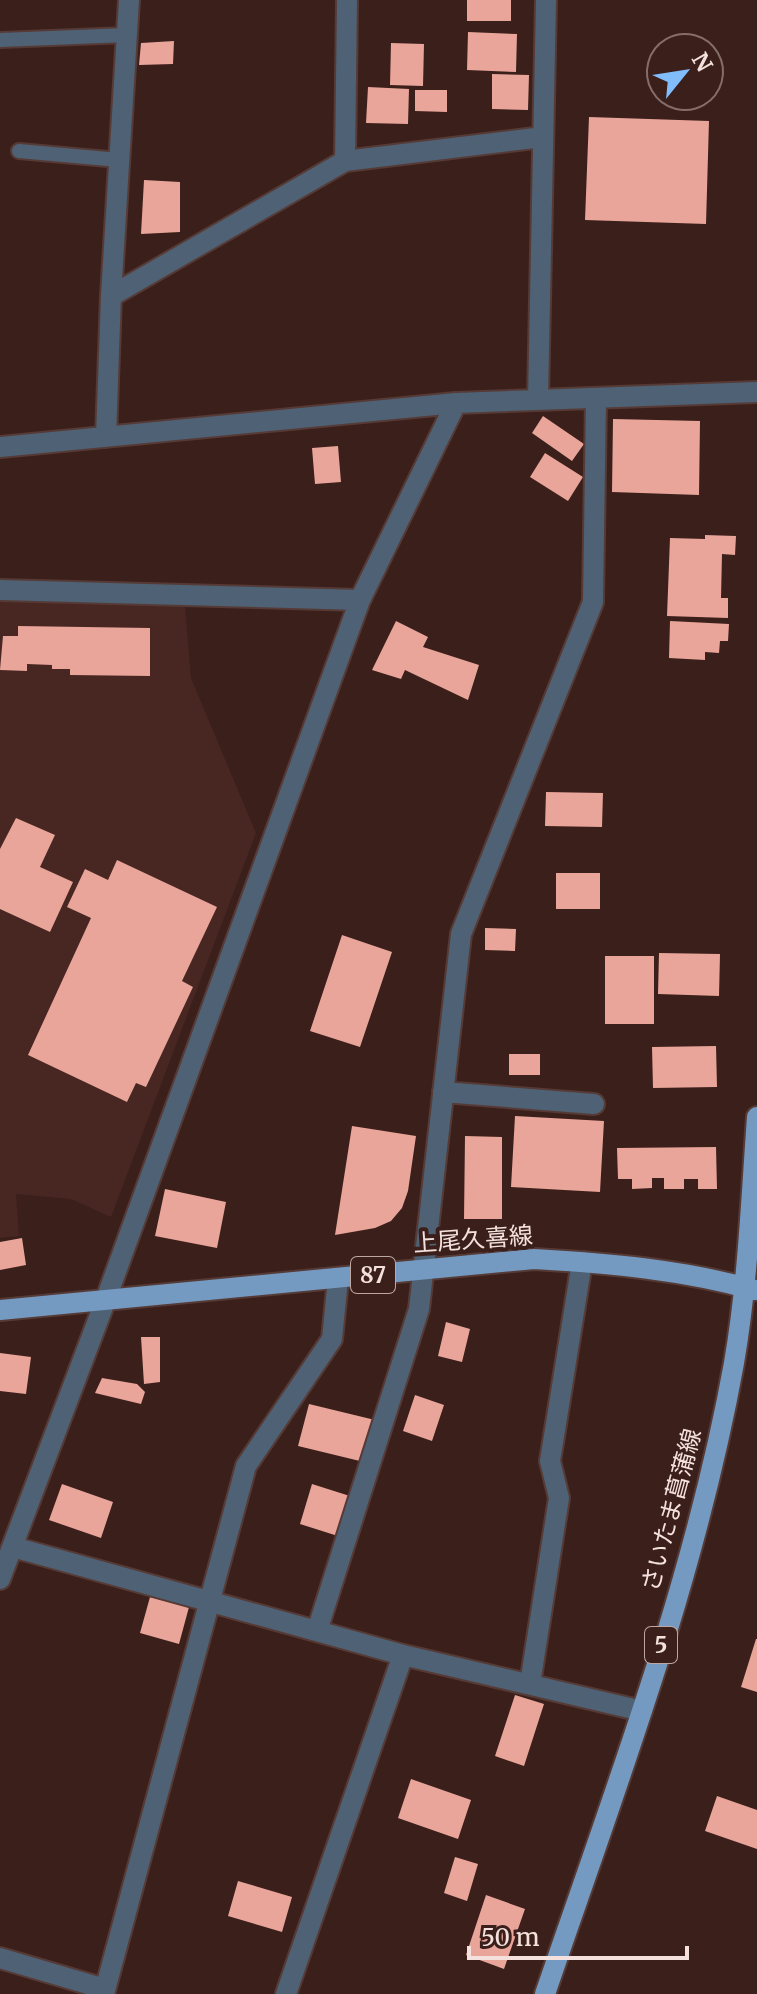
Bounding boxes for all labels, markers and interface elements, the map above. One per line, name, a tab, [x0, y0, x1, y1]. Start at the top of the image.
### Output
north arrow	[645, 32, 725, 112]
text: N	[686, 47, 719, 77]
street label: 上尾久喜線	[412, 1219, 534, 1259]
road number: 87	[351, 1257, 395, 1293]
street label: さいたま菖蒲線	[634, 1425, 708, 1595]
road number: 5	[645, 1627, 677, 1663]
scale bar	[469, 1910, 687, 1960]
text: 50 m	[481, 1922, 540, 1953]

